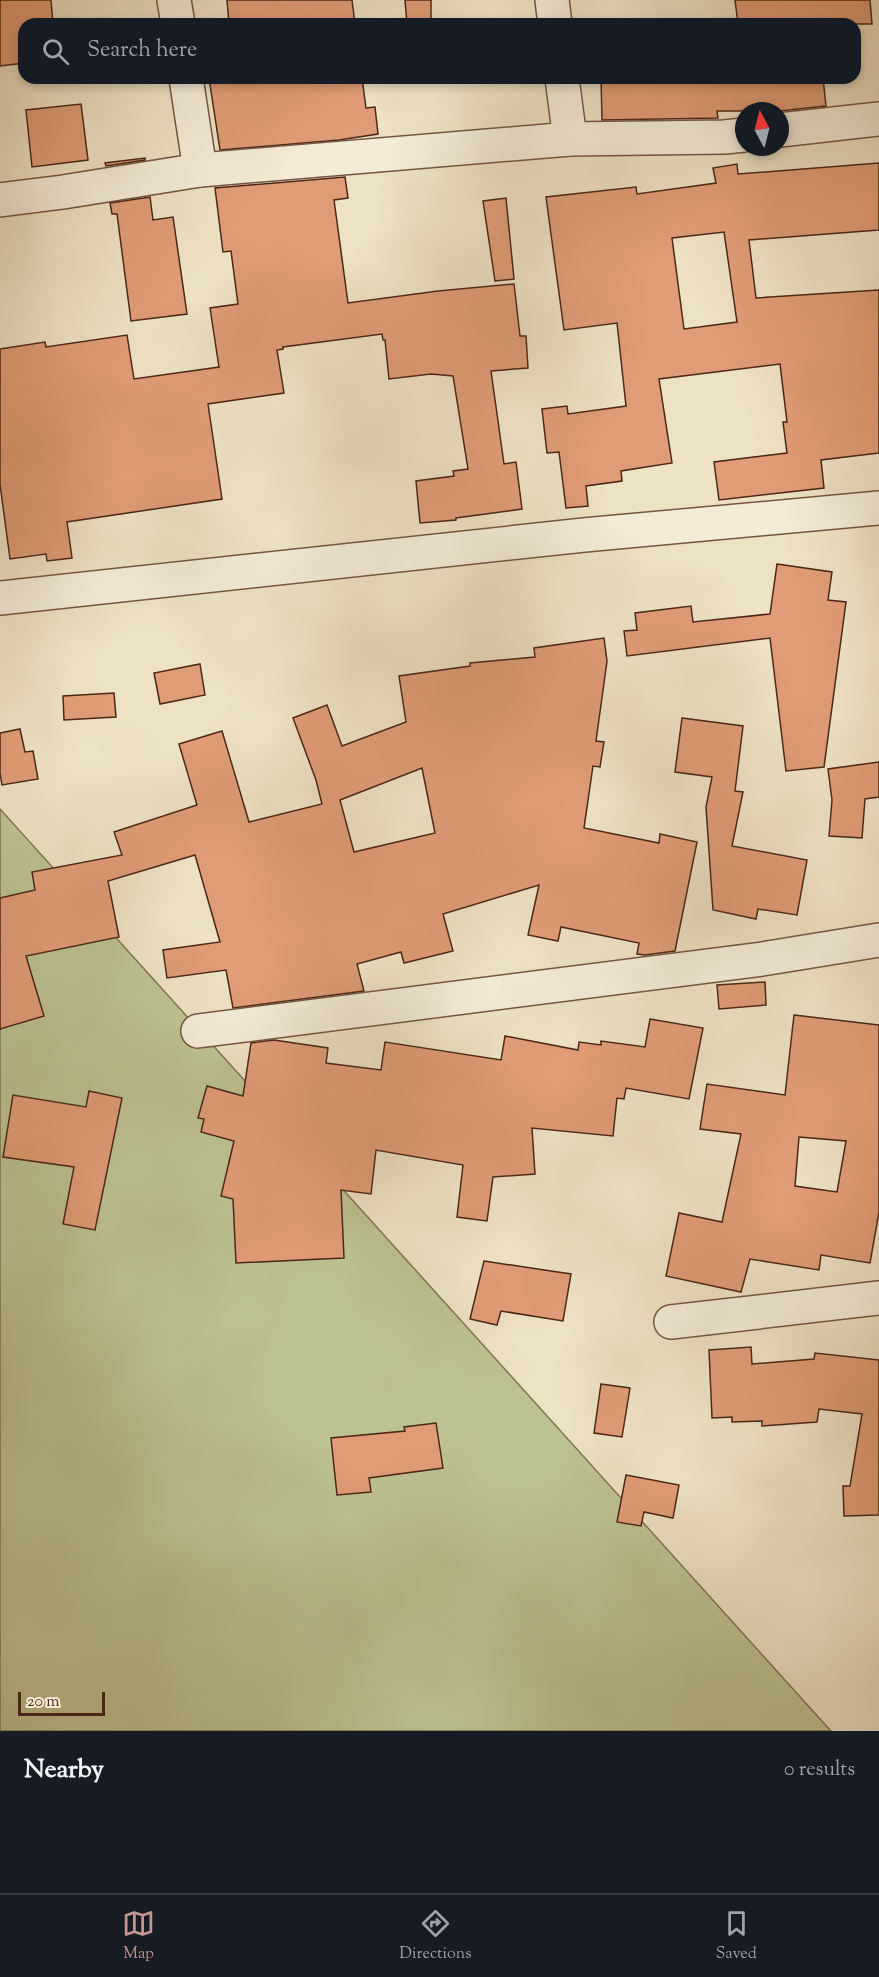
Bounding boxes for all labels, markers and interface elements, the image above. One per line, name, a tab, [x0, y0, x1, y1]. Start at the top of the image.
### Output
search box	[18, 18, 861, 84]
icon: search	[39, 35, 72, 68]
text: Search here	[87, 35, 197, 67]
north arrow	[735, 102, 789, 156]
scale bar	[18, 1689, 105, 1716]
text: 20 m	[27, 1691, 60, 1714]
text: Nearby	[24, 1752, 104, 1789]
text: 0 results	[784, 1756, 855, 1785]
tab: Map	[122, 1907, 155, 1966]
tab: Directions	[399, 1907, 472, 1966]
tab: Saved	[716, 1907, 757, 1966]

